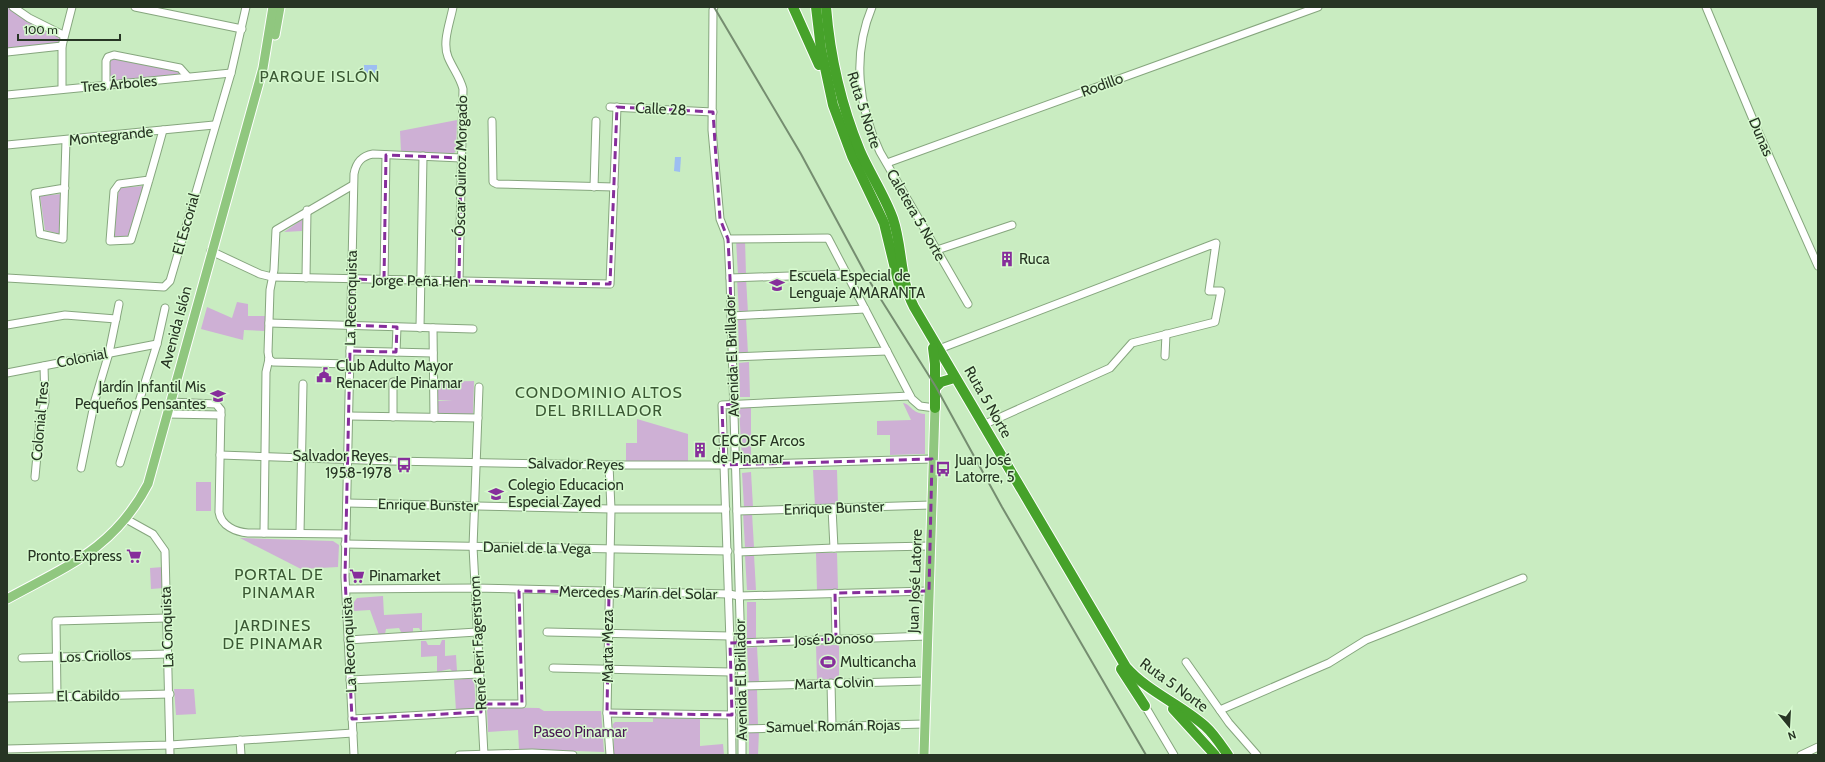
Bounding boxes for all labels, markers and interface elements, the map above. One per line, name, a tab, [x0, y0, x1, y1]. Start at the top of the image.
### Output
scale bar	[18, 16, 120, 42]
text: 100 m	[24, 22, 58, 37]
district label: PARQUE ISLÓN	[259, 67, 381, 86]
street label: Ruta 5 Norte	[843, 69, 885, 151]
street label: Rodillo	[1078, 69, 1126, 101]
street label: Tres Árboles	[80, 71, 158, 96]
street label: Óscar Quiroz Morgado	[450, 95, 471, 237]
street label: Calle 28	[635, 99, 687, 119]
street label: Dunas	[1745, 115, 1777, 159]
street label: Montegrande	[68, 123, 154, 149]
street label: Caletera 5 Norte	[882, 166, 950, 264]
street label: El Escorial	[169, 191, 203, 257]
street label: La Reconquista	[341, 249, 361, 346]
building icon: Ruca	[998, 250, 1016, 268]
place label: Ruca	[1019, 250, 1051, 268]
place label: Escuela Especial de Lenguaje AMARANTA	[789, 267, 926, 302]
street label: Jorge Peña Hen	[371, 271, 468, 291]
school or university icon: Escuela Especial de Lenguaje AMARANTA	[768, 276, 786, 294]
street label: Avenida Islón	[156, 284, 196, 370]
street label: Avenida El Brillador	[721, 295, 743, 417]
street label: Colonial	[55, 344, 109, 372]
place label: Club Adulto Mayor Renacer de Pinamar	[336, 357, 463, 392]
street label: Ruta 5 Norte	[960, 363, 1016, 441]
public building icon: Club Adulto Mayor Renacer de Pinamar	[315, 366, 333, 384]
place label: Jardín Infantil Mis Pequeños Pensantes	[75, 378, 206, 413]
street label: Colonial Tres	[28, 380, 52, 462]
district label: CONDOMINIO ALTOS DEL BRILLADOR	[515, 383, 683, 420]
school or university icon: Jardín Infantil Mis Pequeños Pensantes	[209, 387, 227, 405]
place label: CECOSF Arcos de Pinamar	[712, 432, 805, 467]
building icon: CECOSF Arcos de Pinamar	[691, 441, 709, 459]
place label: Salvador Reyes, 1958-1978	[293, 447, 392, 482]
place label: Juan José Latorre, 5	[954, 451, 1015, 486]
street label: Salvador Reyes	[528, 454, 624, 474]
bus stop icon: Salvador Reyes, 1958-1978	[395, 456, 413, 474]
bus stop icon: Juan José Latorre, 5	[934, 460, 952, 478]
place label: Colegio Educacion Especial Zayed	[508, 476, 624, 511]
school or university icon: Colegio Educacion Especial Zayed	[487, 485, 505, 503]
street label: Enrique Bunster	[378, 495, 479, 515]
street label: Enrique Bunster	[783, 497, 885, 519]
street label: Juan José Latorre	[904, 528, 926, 634]
street label: Daniel de la Vega	[483, 538, 592, 558]
place label: Pronto Express	[27, 547, 122, 565]
supermarket icon: Pronto Express	[125, 547, 143, 565]
district label: PORTAL DE PINAMAR	[234, 565, 324, 602]
supermarket icon: Pinamarket	[348, 567, 366, 585]
place label: Pinamarket	[369, 567, 440, 585]
street label: René Peri Fagerstrom	[465, 575, 491, 711]
street label: Mercedes Marín del Solar	[559, 583, 718, 603]
street label: La Conquista	[157, 585, 177, 668]
street label: La Reconquista	[337, 596, 360, 693]
street label: Marta Meza	[599, 608, 617, 683]
district label: JARDINES DE PINAMAR	[223, 616, 323, 653]
street label: Avenida El Brillador	[731, 619, 751, 741]
street label: José Donoso	[793, 629, 874, 649]
street label: Los Criollos	[59, 646, 131, 666]
sports icon: Multicancha	[819, 653, 837, 671]
place label: Multicancha	[840, 653, 917, 671]
street label: Ruta 5 Norte	[1136, 654, 1212, 716]
street label: Marta Colvin	[794, 673, 874, 693]
street label: El Cabildo	[56, 686, 120, 706]
north arrow	[1769, 706, 1809, 746]
street label: Samuel Román Rojas	[766, 716, 900, 736]
park label: Paseo Pinamar	[533, 723, 627, 741]
text: N	[1786, 728, 1798, 743]

